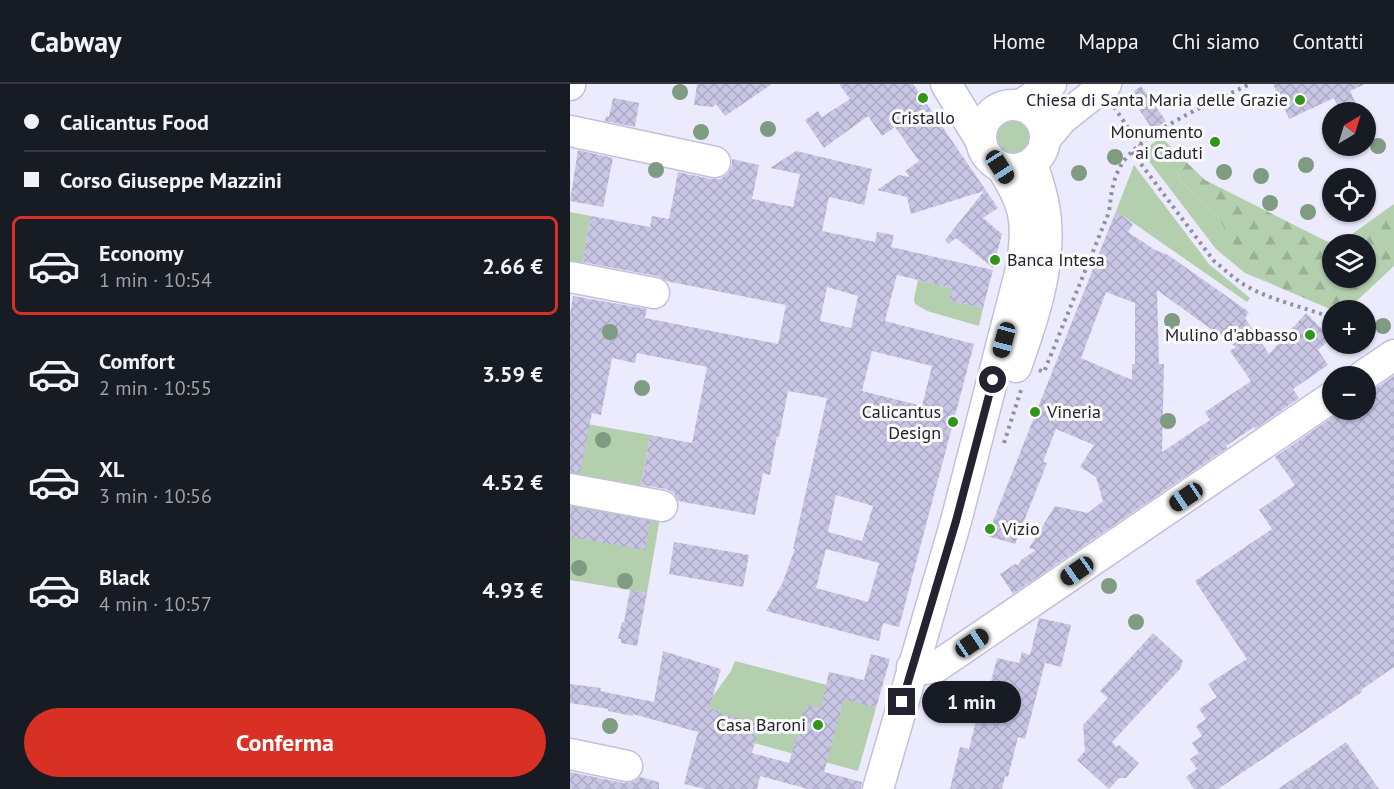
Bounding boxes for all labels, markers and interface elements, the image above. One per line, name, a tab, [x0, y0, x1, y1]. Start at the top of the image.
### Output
text: Cabway	[30, 23, 121, 60]
text: Home	[992, 28, 1046, 55]
text: Mappa	[1079, 28, 1139, 55]
text: Chi siamo	[1172, 28, 1260, 55]
text: Contatti	[1293, 28, 1364, 55]
place label: Chiesa di Santa Maria delle Grazie	[1026, 88, 1288, 111]
marker: Cristallo	[916, 91, 930, 105]
marker: Chiesa di Santa Maria delle Grazie	[1293, 93, 1307, 107]
north arrow	[1322, 102, 1376, 156]
map controls	[1322, 102, 1376, 420]
place label: Cristallo	[891, 106, 955, 129]
text: Calicantus Food	[60, 108, 209, 136]
place label: Monumento ai Caduti	[1110, 120, 1203, 164]
marker: Monumento ai Caduti	[1208, 135, 1222, 149]
car	[983, 147, 1017, 187]
text: Corso Giuseppe Mazzini	[60, 166, 282, 194]
button: locate	[1322, 168, 1376, 222]
button: layers	[1322, 234, 1376, 288]
icon: car	[27, 239, 81, 293]
text: Economy	[99, 239, 183, 267]
place label: Banca Intesa	[1007, 248, 1105, 271]
text: 2.66 €	[482, 252, 543, 280]
marker: Banca Intesa	[988, 253, 1002, 267]
text: 1 min · 10:54	[99, 267, 212, 293]
button: +	[1322, 300, 1376, 354]
car	[991, 320, 1017, 360]
place label: Mulino d'abbasso	[1165, 323, 1298, 346]
marker: Mulino d'abbasso	[1303, 328, 1317, 342]
icon: car	[27, 347, 81, 401]
text: Comfort	[99, 347, 175, 375]
text: 3.59 €	[482, 360, 543, 388]
route start	[979, 366, 1006, 393]
button: −	[1322, 366, 1376, 420]
text: 2 min · 10:55	[99, 375, 212, 401]
place label: Calicantus Design	[862, 400, 941, 444]
place label: Vineria	[1046, 400, 1101, 423]
marker: Vineria	[1028, 405, 1042, 419]
marker: Calicantus Design	[946, 415, 960, 429]
icon: car	[27, 455, 81, 509]
text: XL	[99, 455, 124, 483]
text: 4.52 €	[482, 468, 543, 496]
car	[1166, 479, 1206, 515]
text: 3 min · 10:56	[99, 483, 212, 509]
place label: Vizio	[1001, 517, 1040, 540]
marker: Vizio	[983, 522, 997, 536]
car	[1057, 553, 1097, 589]
icon: car	[27, 563, 81, 617]
text: Black	[99, 563, 150, 591]
text: 4.93 €	[482, 576, 543, 604]
text: 4 min · 10:57	[99, 591, 212, 617]
car	[952, 625, 992, 661]
callout: 1 min	[923, 681, 1022, 723]
route end	[888, 688, 915, 715]
text: 1 min	[947, 689, 996, 715]
button: Conferma	[24, 708, 546, 777]
place label: Casa Baroni	[716, 713, 806, 736]
marker: Casa Baroni	[811, 718, 825, 732]

